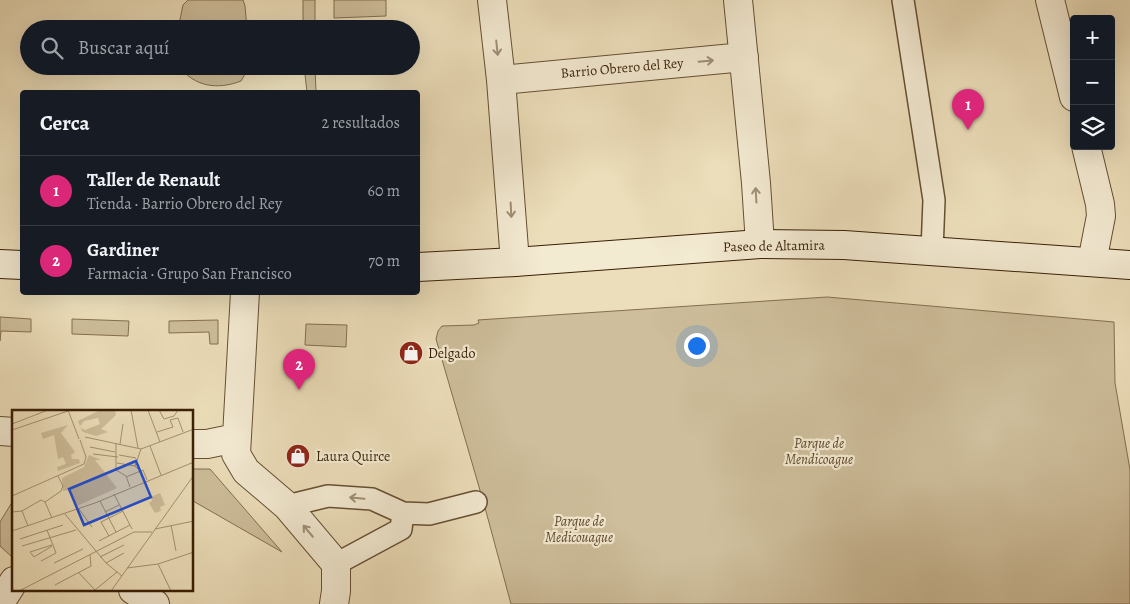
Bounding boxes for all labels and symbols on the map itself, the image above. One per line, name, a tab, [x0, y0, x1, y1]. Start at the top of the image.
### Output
one-way arrow	[492, 40, 502, 56]
street label: Barrio Obrero del Rey	[560, 53, 685, 83]
one-way arrow	[698, 56, 714, 66]
pin: 1	[952, 89, 984, 130]
one-way arrow	[752, 188, 761, 204]
one-way arrow	[506, 202, 515, 218]
street label: Paseo de Altamira	[723, 236, 826, 256]
your location	[684, 333, 710, 359]
shop icon: Delgado	[398, 340, 424, 366]
place label: Delgado	[428, 344, 475, 363]
pin: 2	[283, 349, 315, 390]
inset map	[12, 410, 194, 592]
park label: Parque de Mendicoague	[785, 434, 853, 469]
shop icon: Laura Quirce	[285, 443, 311, 469]
place label: Laura Quirce	[316, 447, 390, 466]
one-way arrow	[349, 493, 365, 503]
park label: Parque de Medicouague	[545, 512, 613, 547]
one-way arrow	[302, 524, 314, 537]

